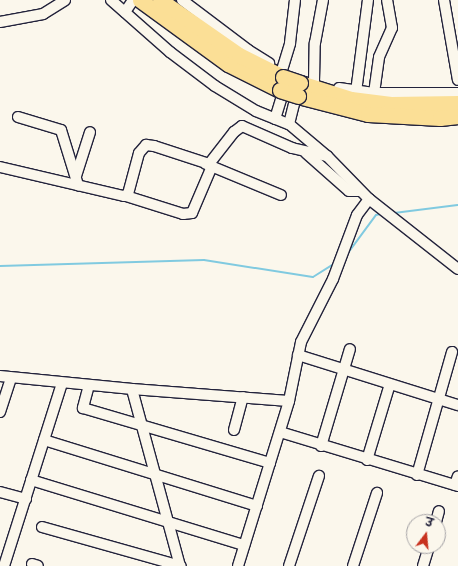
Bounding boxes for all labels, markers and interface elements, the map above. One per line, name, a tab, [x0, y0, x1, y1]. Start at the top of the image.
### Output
north arrow	[406, 514, 446, 554]
text: उ	[424, 516, 434, 531]

